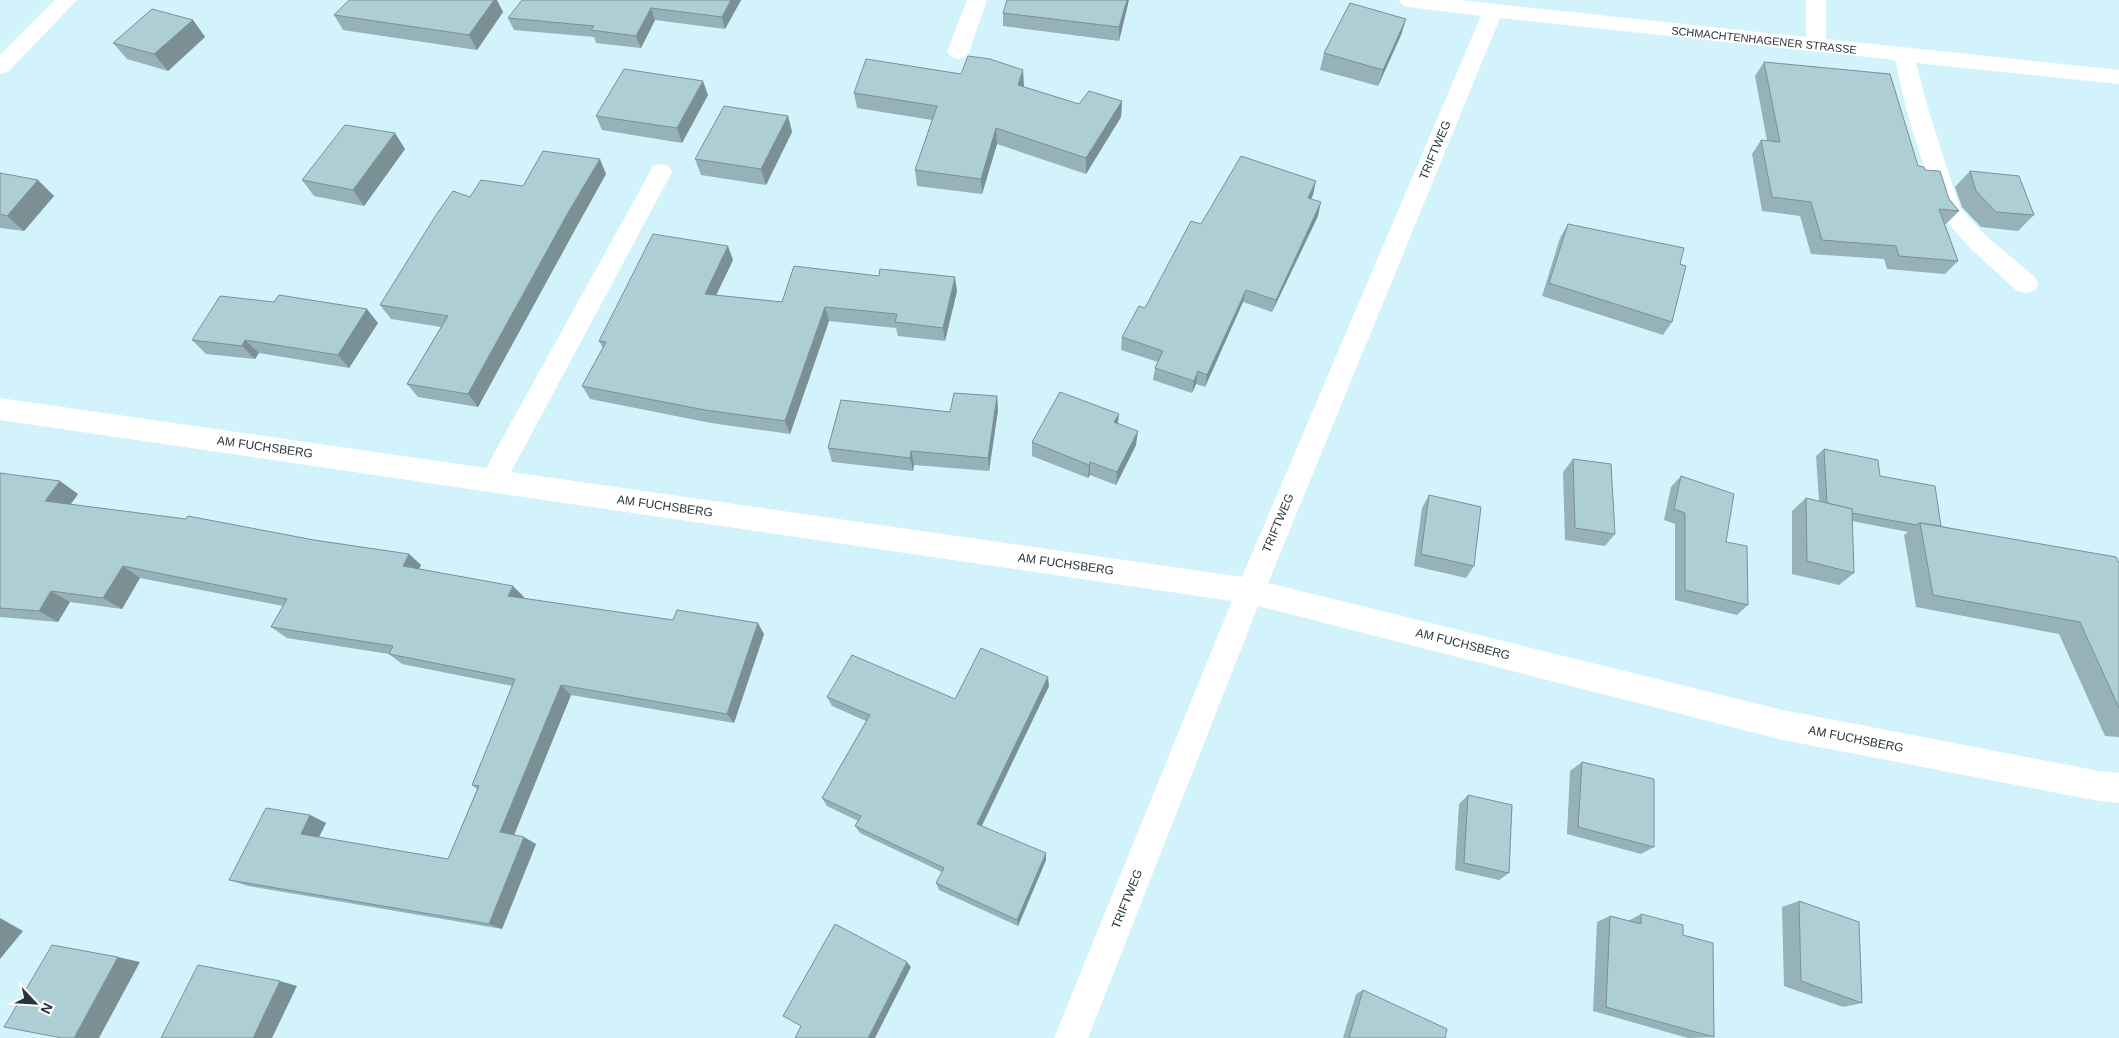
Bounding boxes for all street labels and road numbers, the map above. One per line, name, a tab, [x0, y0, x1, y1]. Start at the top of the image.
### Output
street label: SCHMACHTENHAGENER STRASSE	[1671, 24, 1857, 56]
street label: TRIFTWEG	[1416, 118, 1454, 182]
street label: AM FUCHSBERG	[216, 433, 314, 461]
street label: TRIFTWEG	[1259, 491, 1297, 555]
street label: AM FUCHSBERG	[616, 492, 714, 520]
street label: AM FUCHSBERG	[1017, 550, 1115, 578]
street label: AM FUCHSBERG	[1414, 626, 1512, 662]
street label: AM FUCHSBERG	[1807, 723, 1905, 755]
street label: TRIFTWEG	[1109, 867, 1145, 931]

